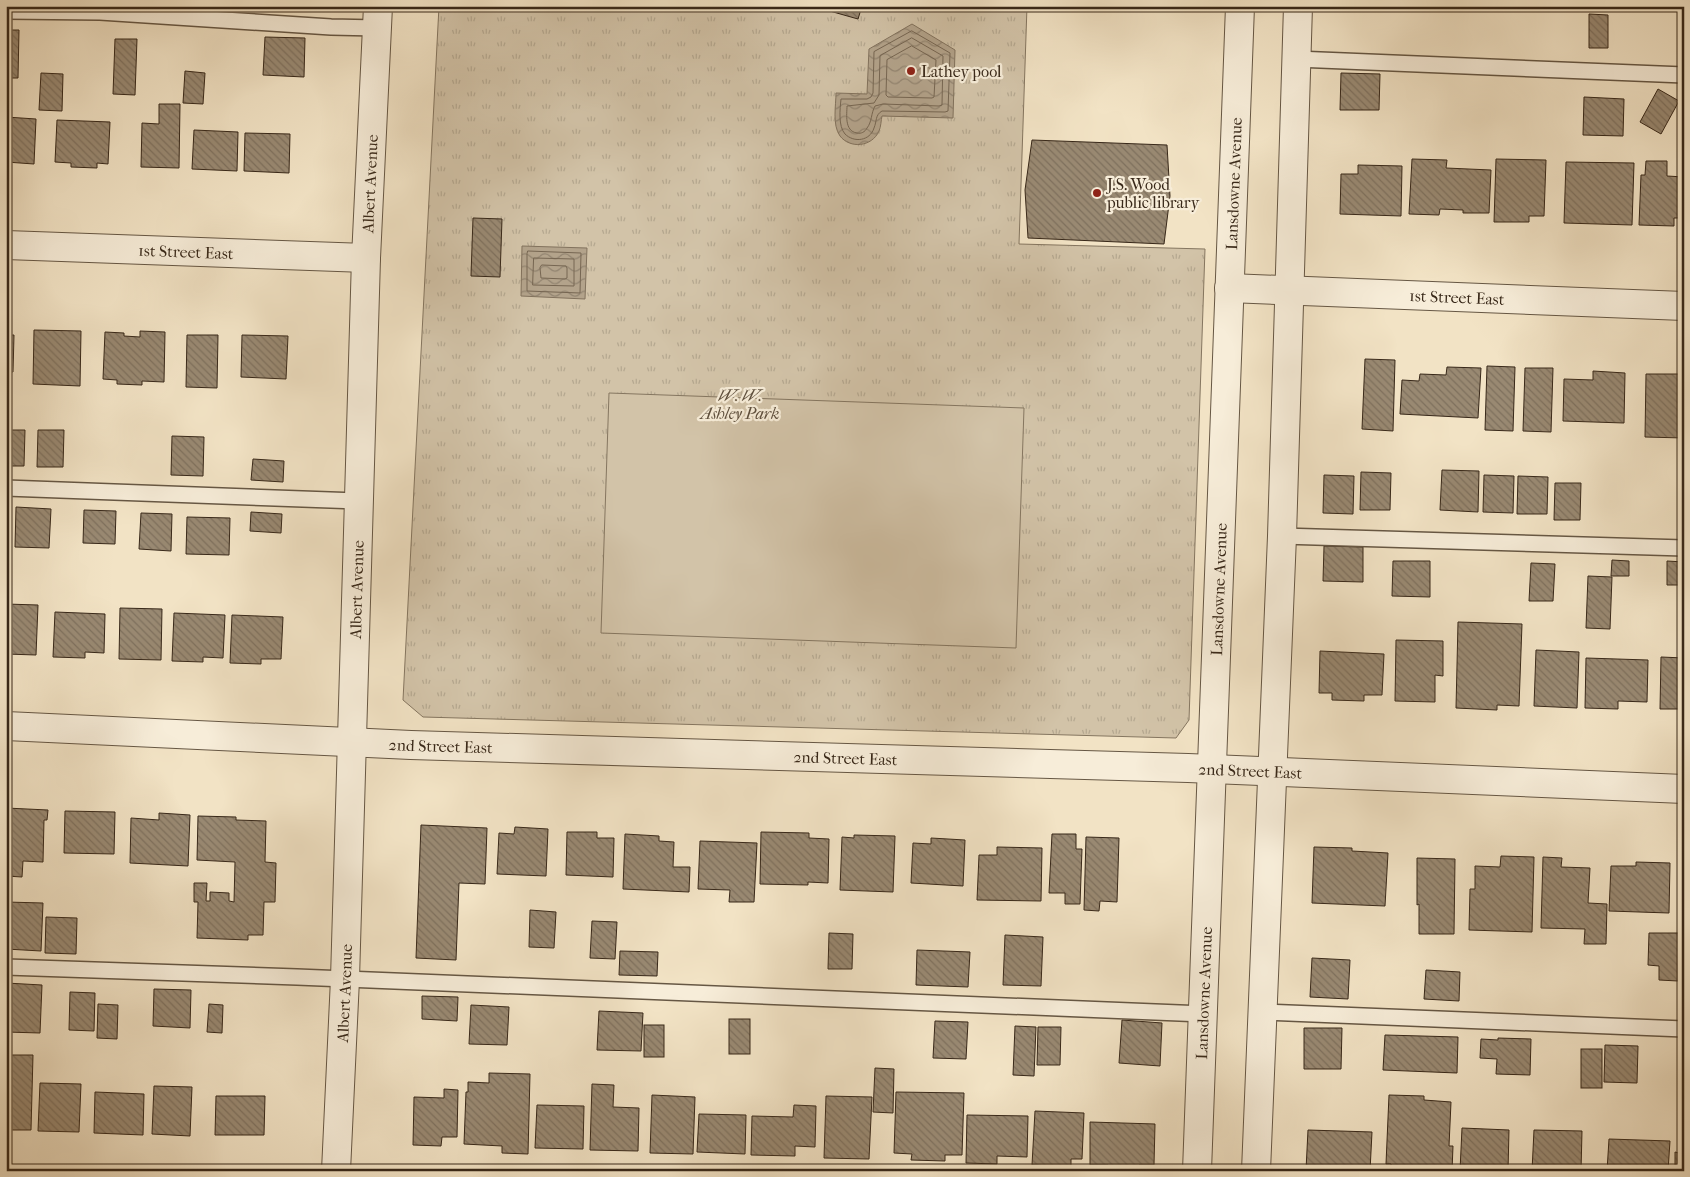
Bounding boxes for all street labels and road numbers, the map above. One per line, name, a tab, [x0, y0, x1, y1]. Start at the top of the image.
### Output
street label: Lansdowne Avenue	[1221, 117, 1245, 250]
street label: Albert Avenue	[358, 134, 381, 234]
street label: 1st Street East	[138, 240, 234, 263]
street label: 1st Street East	[1409, 286, 1505, 308]
street label: Lansdowne Avenue	[1207, 523, 1230, 656]
street label: Albert Avenue	[345, 540, 367, 640]
street label: 2nd Street East	[388, 734, 493, 757]
street label: 2nd Street East	[793, 747, 898, 769]
street label: 2nd Street East	[1198, 759, 1303, 782]
street label: Lansdowne Avenue	[1192, 926, 1216, 1060]
street label: Albert Avenue	[332, 943, 356, 1044]

